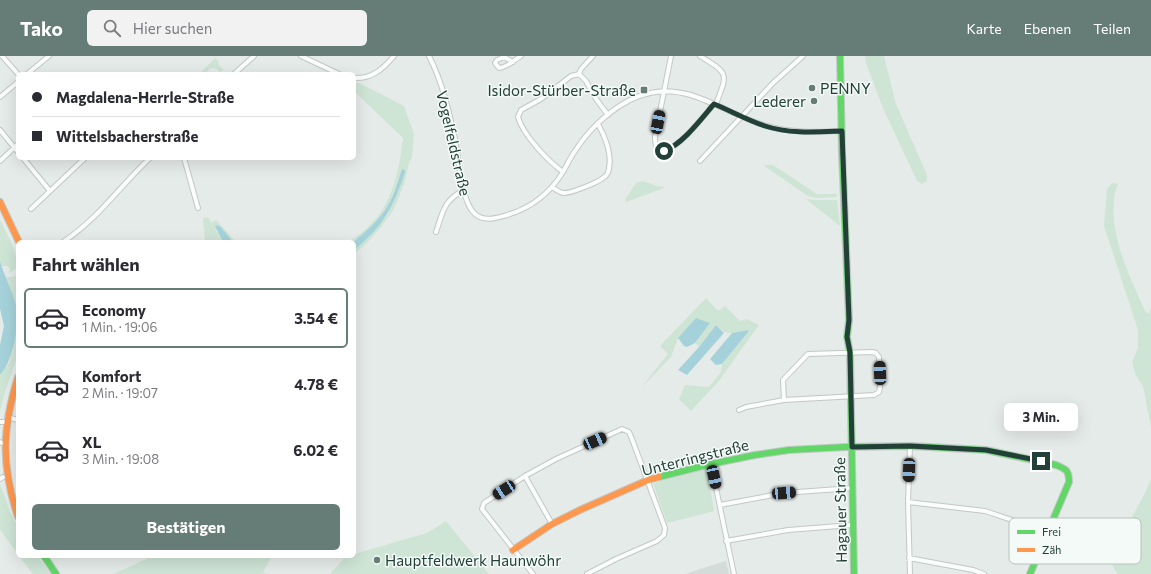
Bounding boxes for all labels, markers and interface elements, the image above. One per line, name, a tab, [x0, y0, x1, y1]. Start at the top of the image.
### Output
search box	[87, 10, 367, 46]
text: Tako	[20, 17, 63, 40]
icon: search	[101, 17, 123, 39]
text: Hier suchen	[133, 19, 212, 37]
text: Karte	[966, 20, 1002, 37]
text: Ebenen	[1024, 20, 1071, 37]
text: Teilen	[1093, 20, 1131, 37]
place label: PENNY	[820, 79, 871, 97]
place label: Isidor-Stürber-Straße	[487, 81, 636, 99]
marker: PENNY	[807, 83, 817, 93]
marker: Isidor-Stürber-Straße	[639, 85, 649, 95]
text: Magdalena-Herrle-Straße	[56, 88, 234, 106]
street label: Vogelfeldstraße	[433, 89, 475, 197]
place label: Lederer	[753, 92, 806, 110]
marker: Lederer	[809, 96, 819, 106]
car	[650, 109, 666, 135]
text: Wittelsbacherstraße	[56, 127, 198, 145]
route start	[655, 142, 673, 160]
text: Fahrt wählen	[32, 253, 140, 275]
icon: car	[34, 300, 70, 336]
text: Economy	[82, 301, 146, 319]
text: 3.54 €	[294, 309, 338, 327]
text: 1 Min. · 19:06	[82, 319, 157, 335]
car	[874, 361, 886, 385]
icon: car	[34, 366, 70, 402]
text: Komfort	[82, 367, 141, 385]
text: 4.78 €	[294, 375, 338, 393]
text: 2 Min. · 19:07	[82, 385, 158, 401]
callout: 3 Min.	[1004, 403, 1078, 431]
text: 3 Min.	[1022, 409, 1060, 425]
car	[582, 431, 608, 451]
icon: car	[34, 432, 70, 468]
text: XL	[82, 433, 101, 451]
street label: Unterringstraße	[640, 435, 750, 479]
text: 6.02 €	[293, 441, 338, 459]
text: 3 Min. · 19:08	[82, 451, 159, 467]
route end	[1032, 452, 1050, 470]
street label: Hagauer Straße	[830, 457, 850, 563]
car	[903, 458, 915, 482]
car	[706, 464, 722, 490]
car	[491, 478, 517, 502]
car	[772, 486, 796, 500]
button: Bestätigen	[32, 504, 340, 550]
legend	[1009, 518, 1141, 564]
text: Frei	[1042, 525, 1061, 538]
text: Zäh	[1042, 543, 1061, 556]
place label: Hauptfeldwerk Haunwöhr	[385, 551, 561, 569]
marker: Hauptfeldwerk Haunwöhr	[372, 555, 382, 565]

